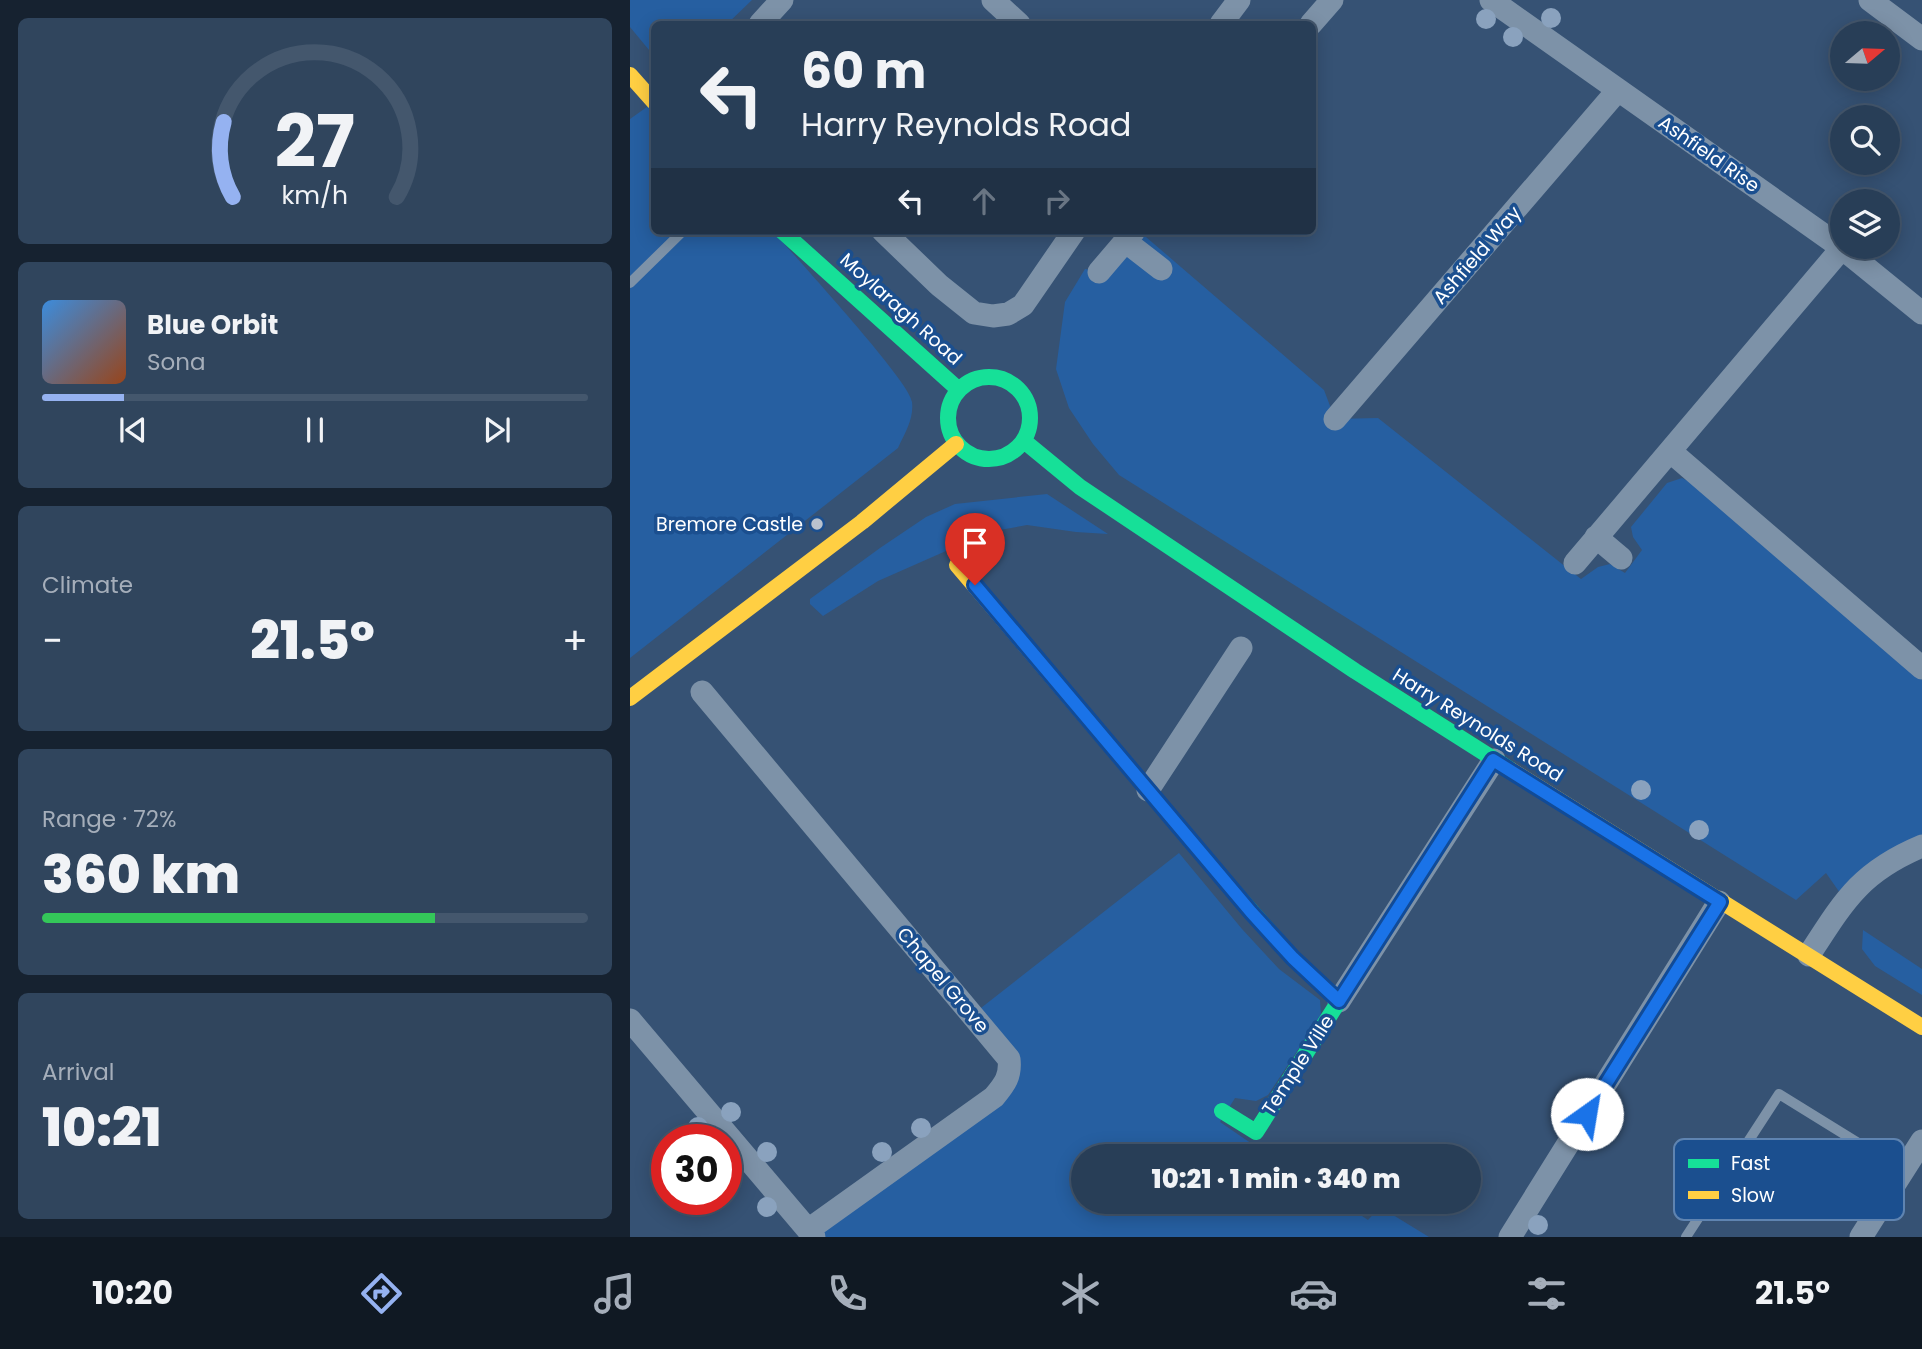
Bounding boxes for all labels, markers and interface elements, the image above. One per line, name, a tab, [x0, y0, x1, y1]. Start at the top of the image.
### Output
north arrow	[1830, 21, 1900, 91]
map controls	[1830, 21, 1900, 259]
text: 60 m	[801, 37, 926, 105]
icon: left	[686, 49, 777, 140]
text: 27	[275, 91, 355, 192]
text: Harry Reynolds Road	[801, 102, 1131, 147]
button: search	[1830, 105, 1900, 175]
street label: Ashfield Rise	[1653, 109, 1765, 199]
text: km/h	[282, 178, 348, 213]
icon: left	[892, 182, 930, 220]
icon: ahead	[965, 182, 1003, 220]
icon: right	[1038, 182, 1076, 220]
button: layers	[1830, 189, 1900, 259]
street label: Ashfield Way	[1427, 200, 1527, 310]
street label: Moylaragh Road	[834, 247, 968, 371]
text: Blue Orbit	[147, 307, 278, 343]
text: Sona	[147, 346, 206, 378]
icon: previous	[114, 411, 152, 449]
icon: pause	[296, 411, 334, 449]
icon: next	[478, 411, 516, 449]
place label: Bremore Castle	[656, 511, 803, 538]
pin	[945, 513, 1005, 585]
marker: Bremore Castle	[809, 516, 825, 532]
icon: arrive	[956, 524, 994, 562]
text: Climate	[42, 569, 133, 601]
text: 21.5°	[250, 604, 375, 677]
text: −	[42, 614, 63, 667]
text: +	[562, 614, 588, 667]
street label: Harry Reynolds Road	[1388, 662, 1568, 788]
text: Range · 72%	[42, 803, 176, 835]
text: 360 km	[42, 838, 240, 911]
street label: Chapel Grove	[891, 921, 995, 1039]
street label: Temple Ville	[1255, 1010, 1341, 1120]
text: Arrival	[42, 1056, 114, 1088]
position arrow	[1550, 1077, 1624, 1151]
text: 10:21	[42, 1091, 162, 1164]
speed limit sign: 30	[651, 1124, 742, 1215]
legend	[1674, 1139, 1904, 1220]
text: Fast	[1731, 1150, 1770, 1177]
text: 10:21 · 1 min · 340 m	[1152, 1161, 1400, 1197]
text: Slow	[1731, 1182, 1775, 1209]
icon: directions	[357, 1269, 406, 1318]
icon: music	[590, 1269, 639, 1318]
icon: phone	[823, 1269, 872, 1318]
icon: climate	[1056, 1269, 1105, 1318]
icon: car	[1289, 1269, 1338, 1318]
icon: filters	[1522, 1269, 1571, 1318]
text: 10:20	[92, 1270, 173, 1315]
text: 21.5°	[1755, 1270, 1830, 1315]

